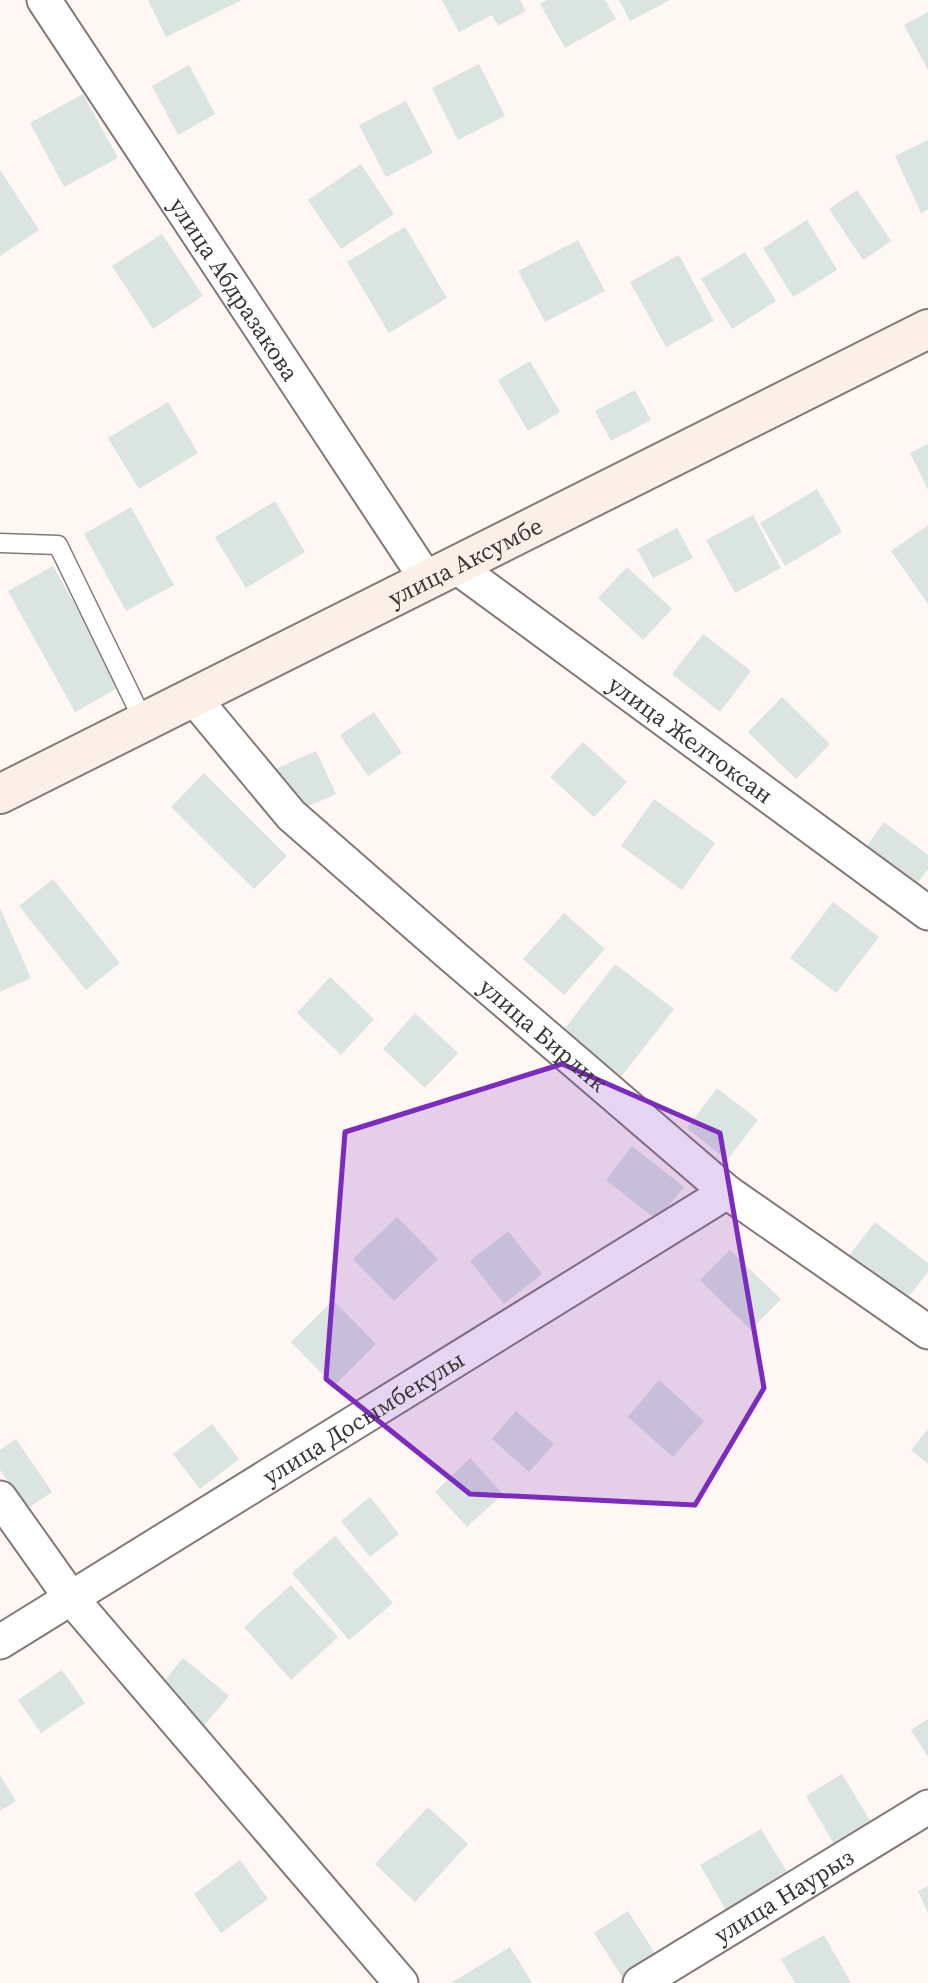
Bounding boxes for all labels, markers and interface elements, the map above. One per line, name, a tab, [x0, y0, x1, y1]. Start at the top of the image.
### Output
street label: улица Абдразакова	[162, 190, 308, 388]
street label: улица Аксумбе	[382, 508, 548, 614]
street label: улица Желтоксан	[602, 667, 780, 811]
street label: улица Бирлик	[472, 970, 615, 1099]
street label: улица Досымбекулы	[256, 1342, 470, 1492]
street label: улица Наурыз	[707, 1840, 859, 1951]

